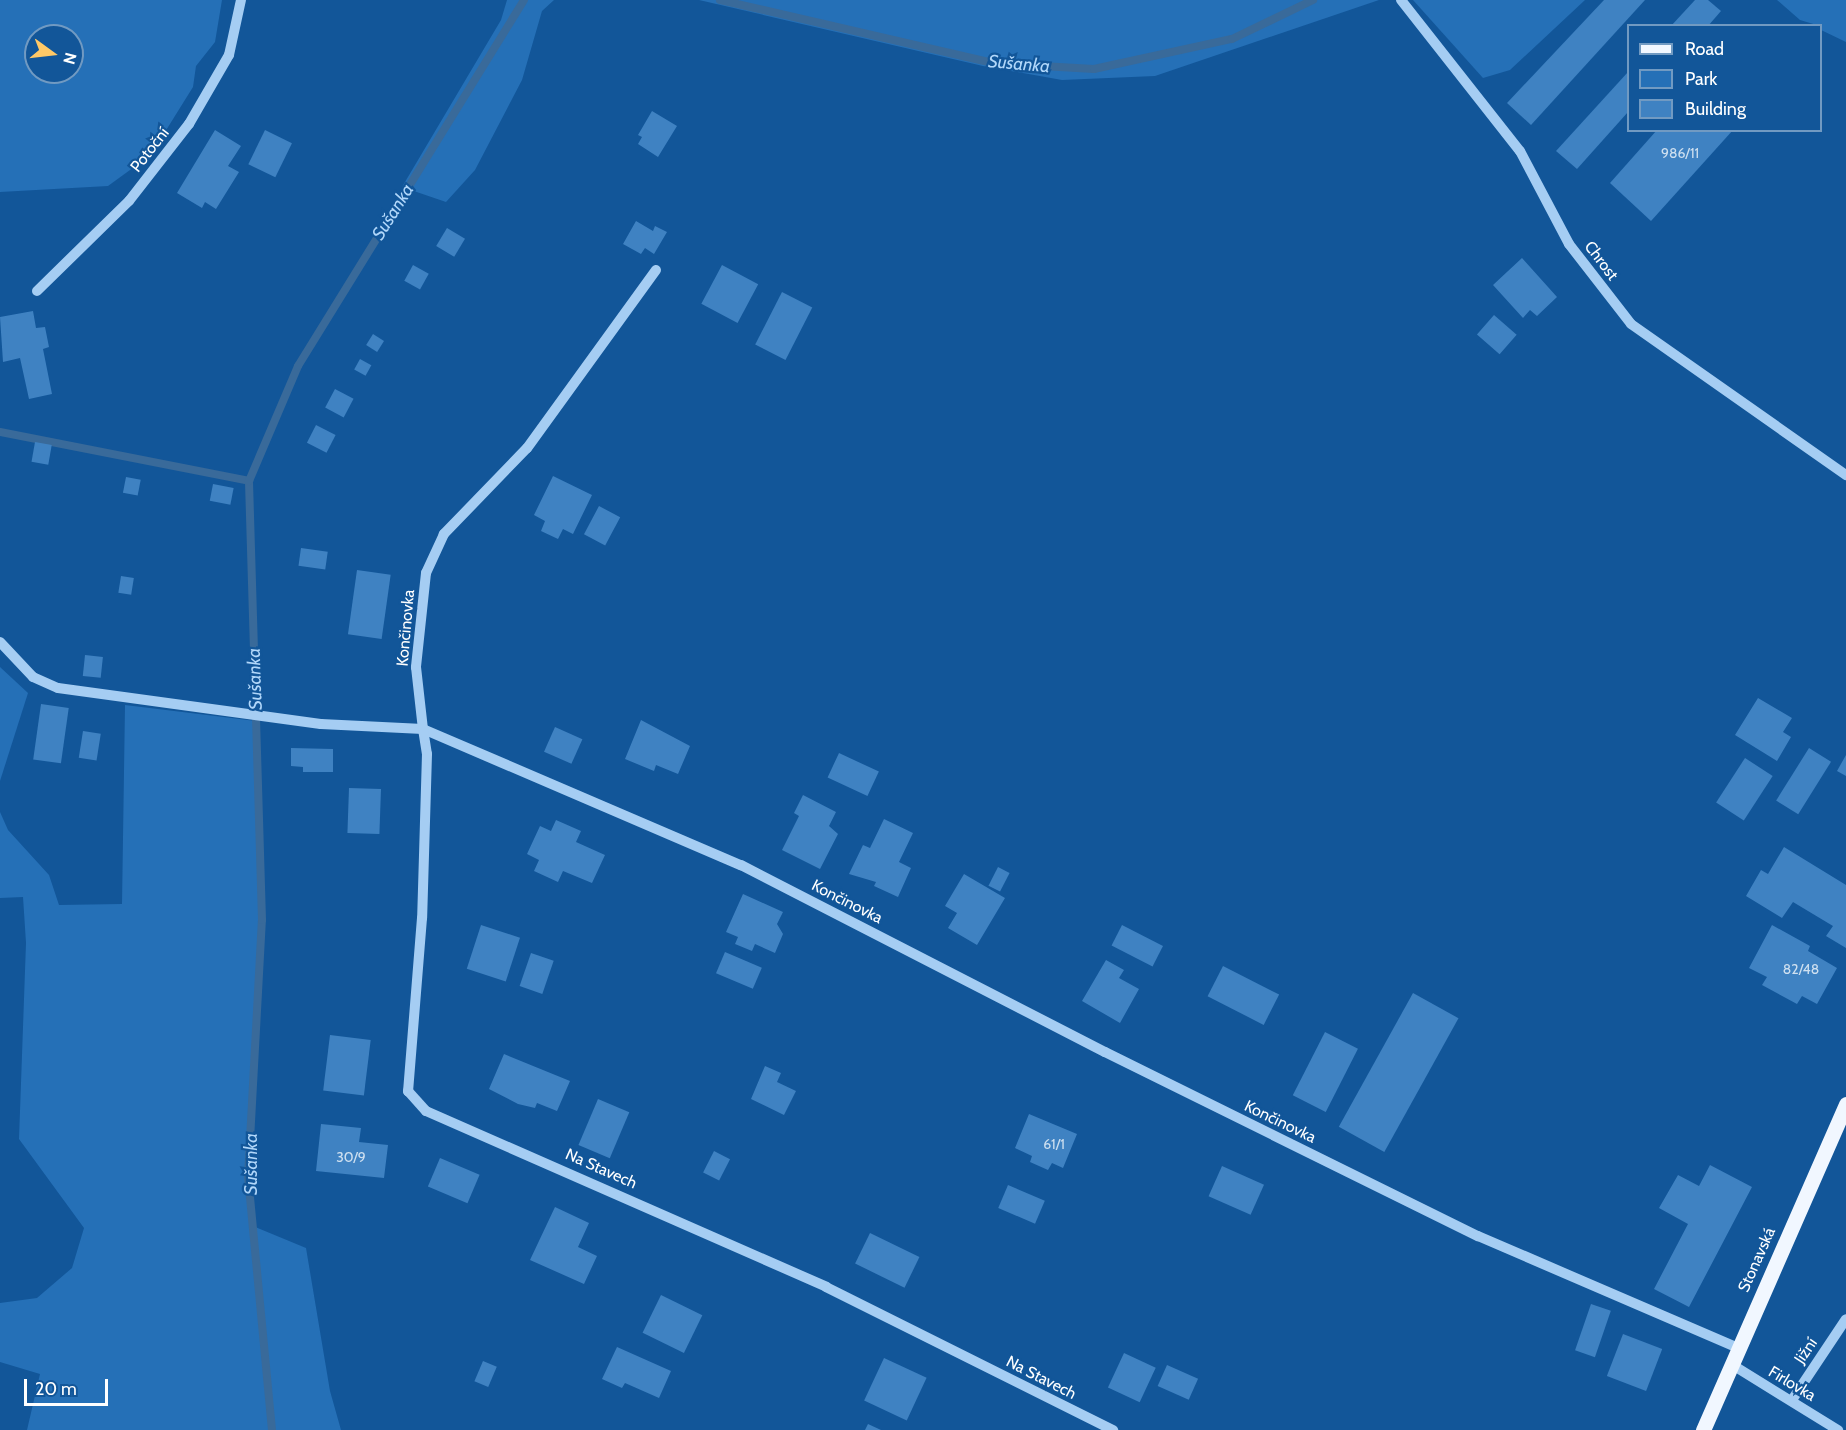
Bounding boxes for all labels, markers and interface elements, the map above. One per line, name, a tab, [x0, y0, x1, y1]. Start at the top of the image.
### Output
north arrow	[24, 24, 84, 84]
legend	[1627, 24, 1822, 132]
text: Road	[1685, 38, 1724, 60]
text: N	[59, 50, 81, 66]
water label: Sušanka	[987, 51, 1051, 77]
text: Park	[1685, 68, 1717, 90]
text: Building	[1685, 98, 1746, 120]
street label: Potoční	[127, 124, 173, 176]
house number: 986/11	[1661, 145, 1699, 161]
water label: Sušanka	[367, 180, 419, 244]
street label: Chrost	[1580, 238, 1622, 284]
street label: Končinovka	[393, 589, 419, 667]
water label: Sušanka	[243, 648, 267, 710]
street label: Končinovka	[808, 876, 886, 928]
house number: 82/48	[1783, 961, 1819, 977]
street label: Končinovka	[1241, 1096, 1319, 1148]
water label: Sušanka	[240, 1133, 262, 1195]
house number: 61/1	[1043, 1136, 1065, 1152]
street label: Na Stavech	[562, 1145, 640, 1193]
house number: 30/9	[336, 1149, 366, 1165]
street label: Stonavská	[1734, 1225, 1780, 1295]
street label: Jižní	[1790, 1334, 1822, 1368]
street label: Na Stavech	[1003, 1352, 1079, 1404]
street label: Firlovka	[1765, 1362, 1819, 1406]
scale bar	[27, 1367, 111, 1405]
text: 20 m	[35, 1378, 77, 1400]

